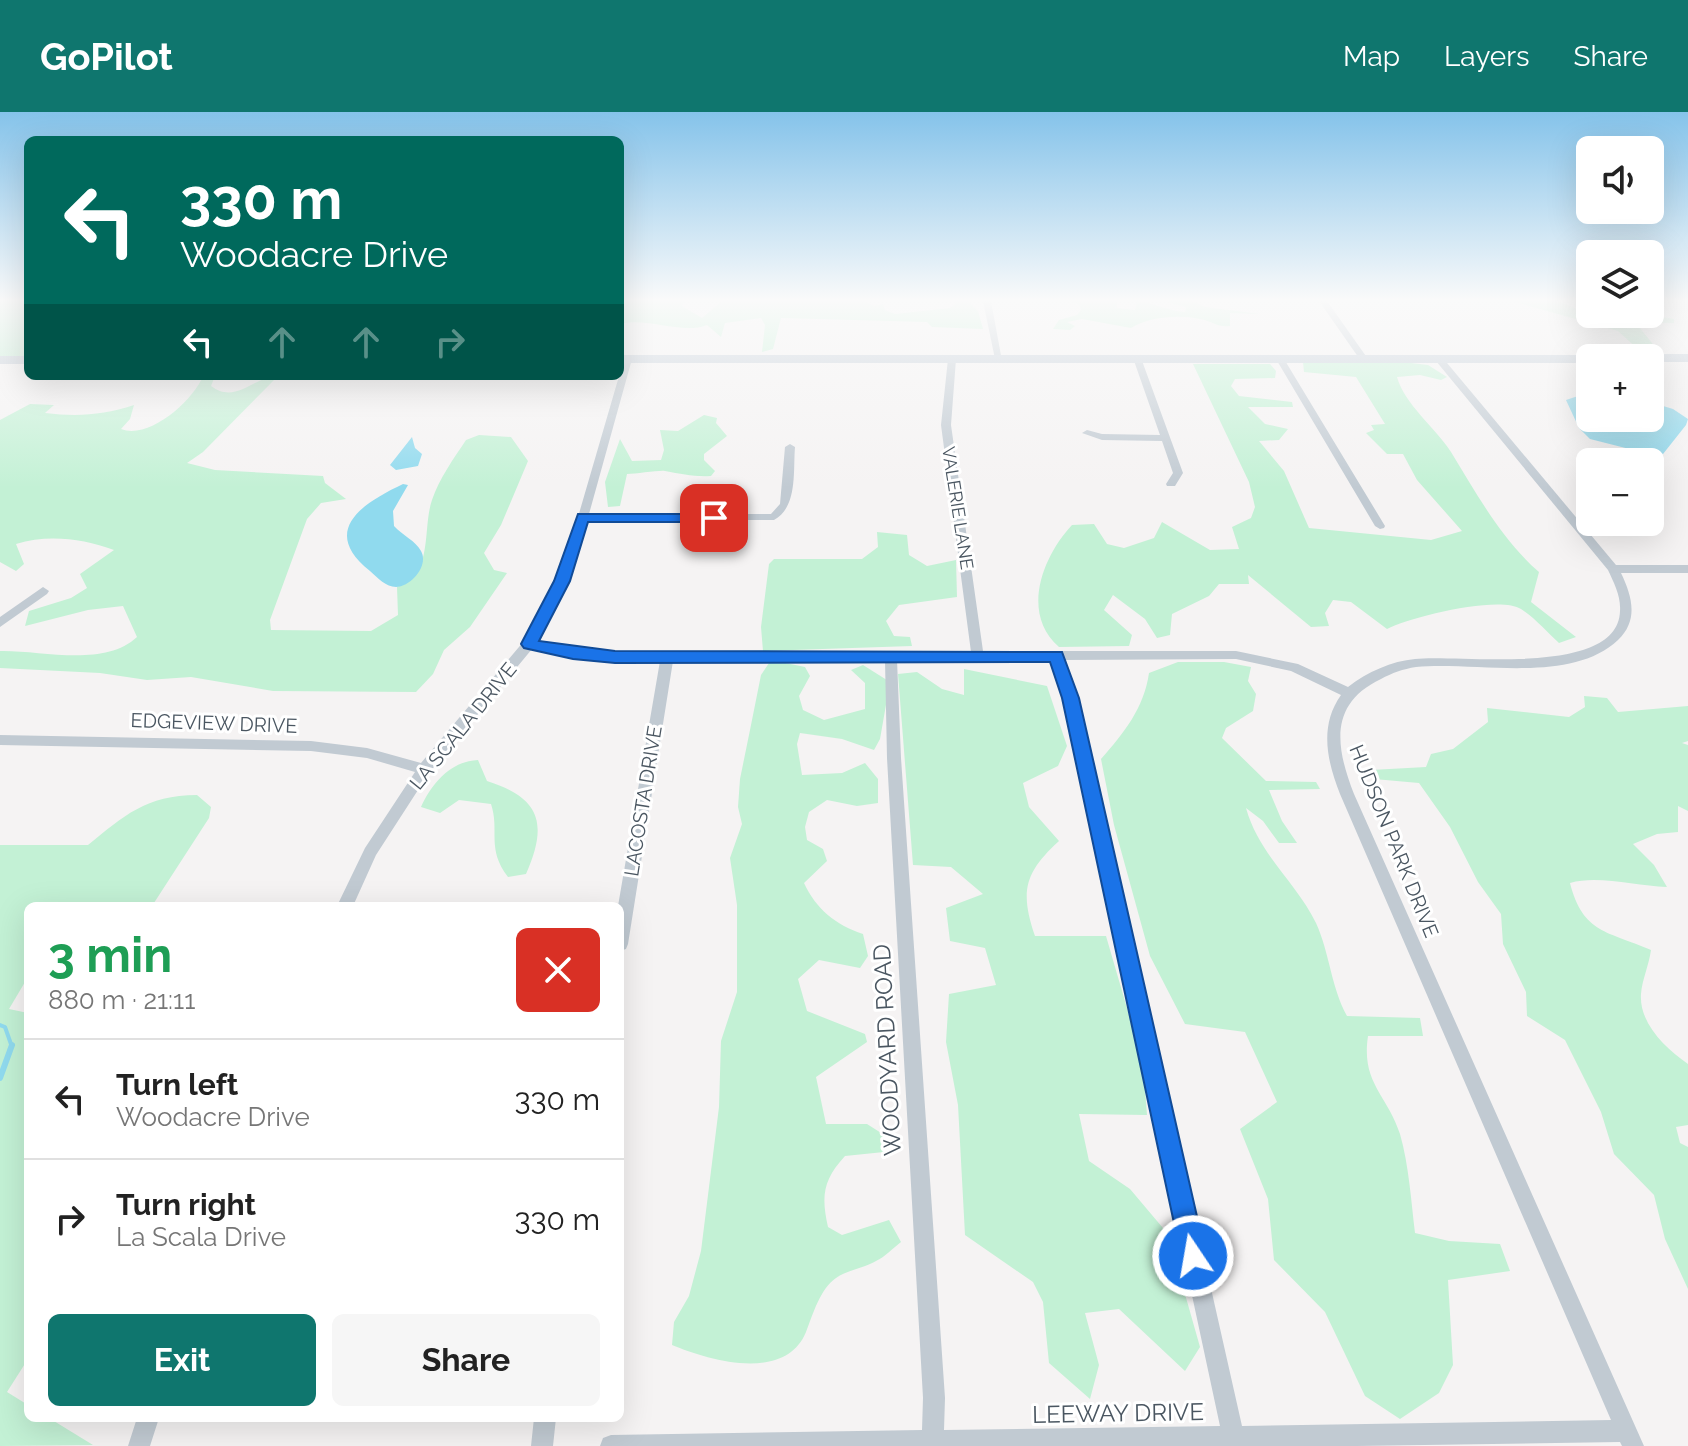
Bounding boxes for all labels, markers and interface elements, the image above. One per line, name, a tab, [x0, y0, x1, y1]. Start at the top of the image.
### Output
text: GoPilot	[40, 34, 173, 79]
text: Map	[1343, 40, 1400, 73]
text: Layers	[1444, 40, 1530, 73]
text: Share	[1574, 40, 1648, 73]
map controls	[1576, 136, 1664, 536]
button: sound	[1576, 136, 1664, 224]
text: 330 m	[180, 166, 342, 232]
icon: left	[48, 168, 152, 272]
text: Woodacre Drive	[180, 233, 448, 275]
button: layers	[1576, 240, 1664, 328]
icon: left	[176, 320, 220, 364]
icon: ahead	[260, 320, 304, 364]
icon: ahead	[344, 320, 388, 364]
icon: right	[428, 320, 472, 364]
button: +	[1576, 344, 1664, 432]
street label: VALERIE LANE	[938, 445, 978, 571]
button: −	[1576, 448, 1664, 536]
pin	[680, 484, 748, 552]
icon: arrive	[692, 496, 736, 540]
street label: LA SCALA DRIVE	[404, 658, 522, 794]
street label: EDGEVIEW DRIVE	[130, 708, 298, 738]
street label: LACOSTA DRIVE	[619, 724, 667, 878]
street label: HUDSON PARK DRIVE	[1344, 741, 1444, 941]
text: 3 min	[48, 927, 172, 983]
button: close	[516, 928, 600, 1012]
street label: WOODYARD ROAD	[867, 943, 907, 1157]
text: 880 m · 21:11	[48, 985, 195, 1015]
text: Turn left	[116, 1067, 238, 1102]
icon: left	[48, 1077, 92, 1121]
text: 330 m	[514, 1082, 600, 1117]
text: Woodacre Drive	[116, 1102, 310, 1132]
text: Turn right	[116, 1187, 256, 1222]
icon: right	[48, 1197, 92, 1241]
text: 330 m	[514, 1202, 600, 1237]
position arrow	[1151, 1214, 1235, 1298]
text: La Scala Drive	[116, 1222, 286, 1252]
button: Exit	[48, 1314, 316, 1406]
button: Share	[332, 1314, 600, 1406]
street label: LEEWAY DRIVE	[1032, 1397, 1204, 1429]

